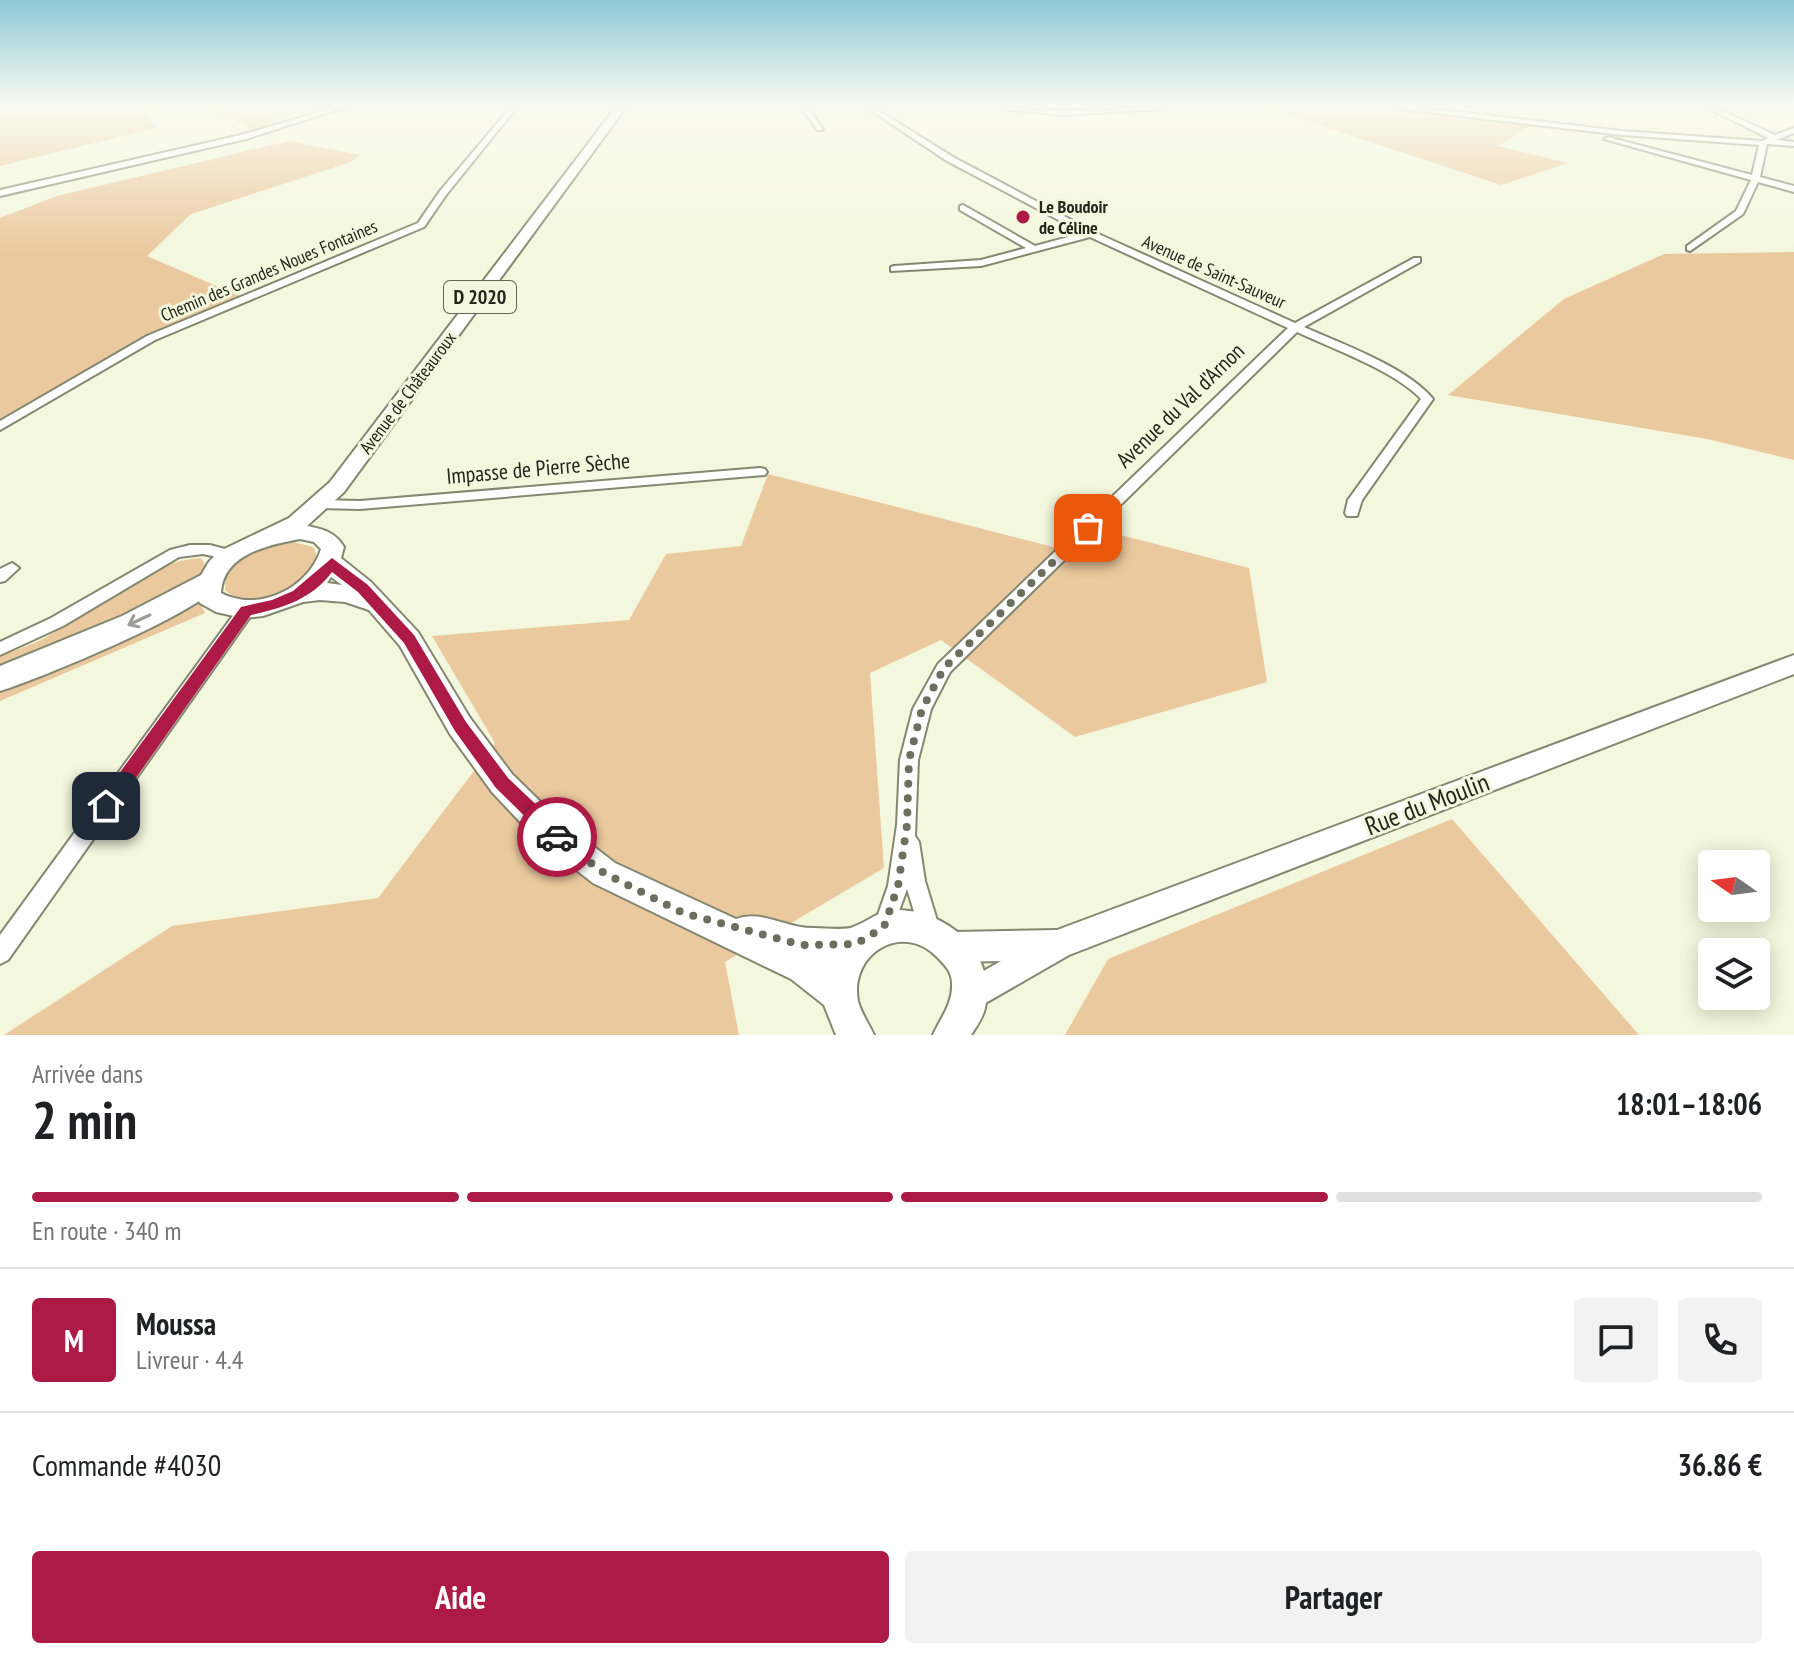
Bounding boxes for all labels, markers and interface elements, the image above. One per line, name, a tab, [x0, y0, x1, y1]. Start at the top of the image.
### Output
place label: Le Boudoir de Céline	[1039, 195, 1108, 239]
marker: Le Boudoir de Céline	[1014, 208, 1032, 226]
street label: Chemin des Grandes Noues Fontaines	[157, 214, 381, 327]
street label: Avenue de Saint-Sauveur	[1139, 230, 1290, 314]
road number: D 2020	[444, 281, 516, 313]
street label: Avenue de Châteauroux	[354, 327, 461, 458]
street label: Avenue du Val d’Arnon	[1110, 337, 1250, 473]
street label: Impasse de Pierre Sèche	[445, 446, 631, 490]
pin	[1054, 494, 1122, 562]
icon: bag	[1066, 506, 1110, 550]
one-way arrow	[128, 613, 152, 628]
street label: Rue du Moulin	[1360, 765, 1494, 842]
pin	[72, 772, 140, 840]
icon: home	[84, 784, 128, 828]
courier	[517, 797, 597, 877]
icon: car	[535, 815, 579, 859]
north arrow	[1698, 850, 1770, 922]
map controls	[1698, 850, 1770, 1010]
button: layers	[1698, 938, 1770, 1010]
text: Arrivée dans	[32, 1057, 143, 1090]
text: 18:01–18:06	[1616, 1084, 1762, 1123]
text: 2 min	[32, 1086, 137, 1153]
text: En route · 340 m	[32, 1214, 182, 1247]
button: chat	[1574, 1298, 1658, 1382]
button: phone	[1678, 1298, 1762, 1382]
text: Moussa	[136, 1304, 216, 1343]
text: M	[64, 1321, 84, 1360]
text: Livreur · 4.4	[136, 1343, 243, 1376]
text: Commande #4030	[32, 1445, 221, 1484]
text: 36.86 €	[1678, 1445, 1762, 1484]
button: Aide	[32, 1551, 889, 1643]
button: Partager	[905, 1551, 1762, 1643]

